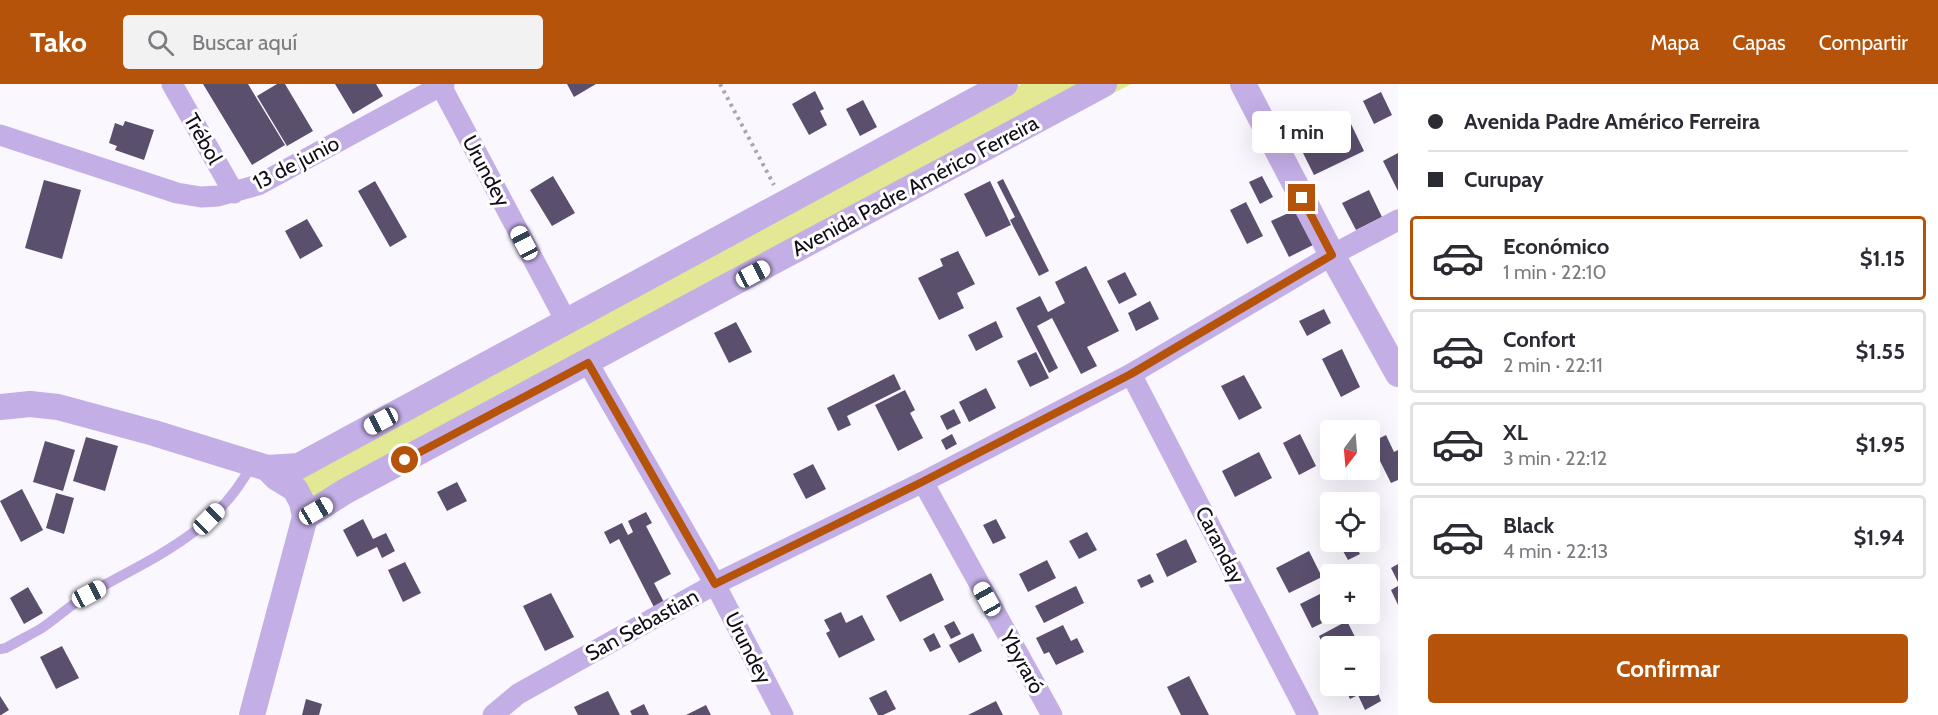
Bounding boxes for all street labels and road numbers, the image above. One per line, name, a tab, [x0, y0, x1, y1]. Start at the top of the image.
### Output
street label: Trébol	[179, 109, 228, 169]
street label: Avenida Padre Américo Ferreira	[787, 110, 1042, 261]
street label: 13 de junio	[249, 130, 343, 196]
street label: Urundey	[457, 131, 516, 211]
street label: Caranday	[1190, 502, 1251, 588]
street label: San Sebastian	[581, 583, 703, 666]
street label: Urundey	[720, 608, 777, 688]
street label: Ybyraró	[994, 625, 1050, 698]

